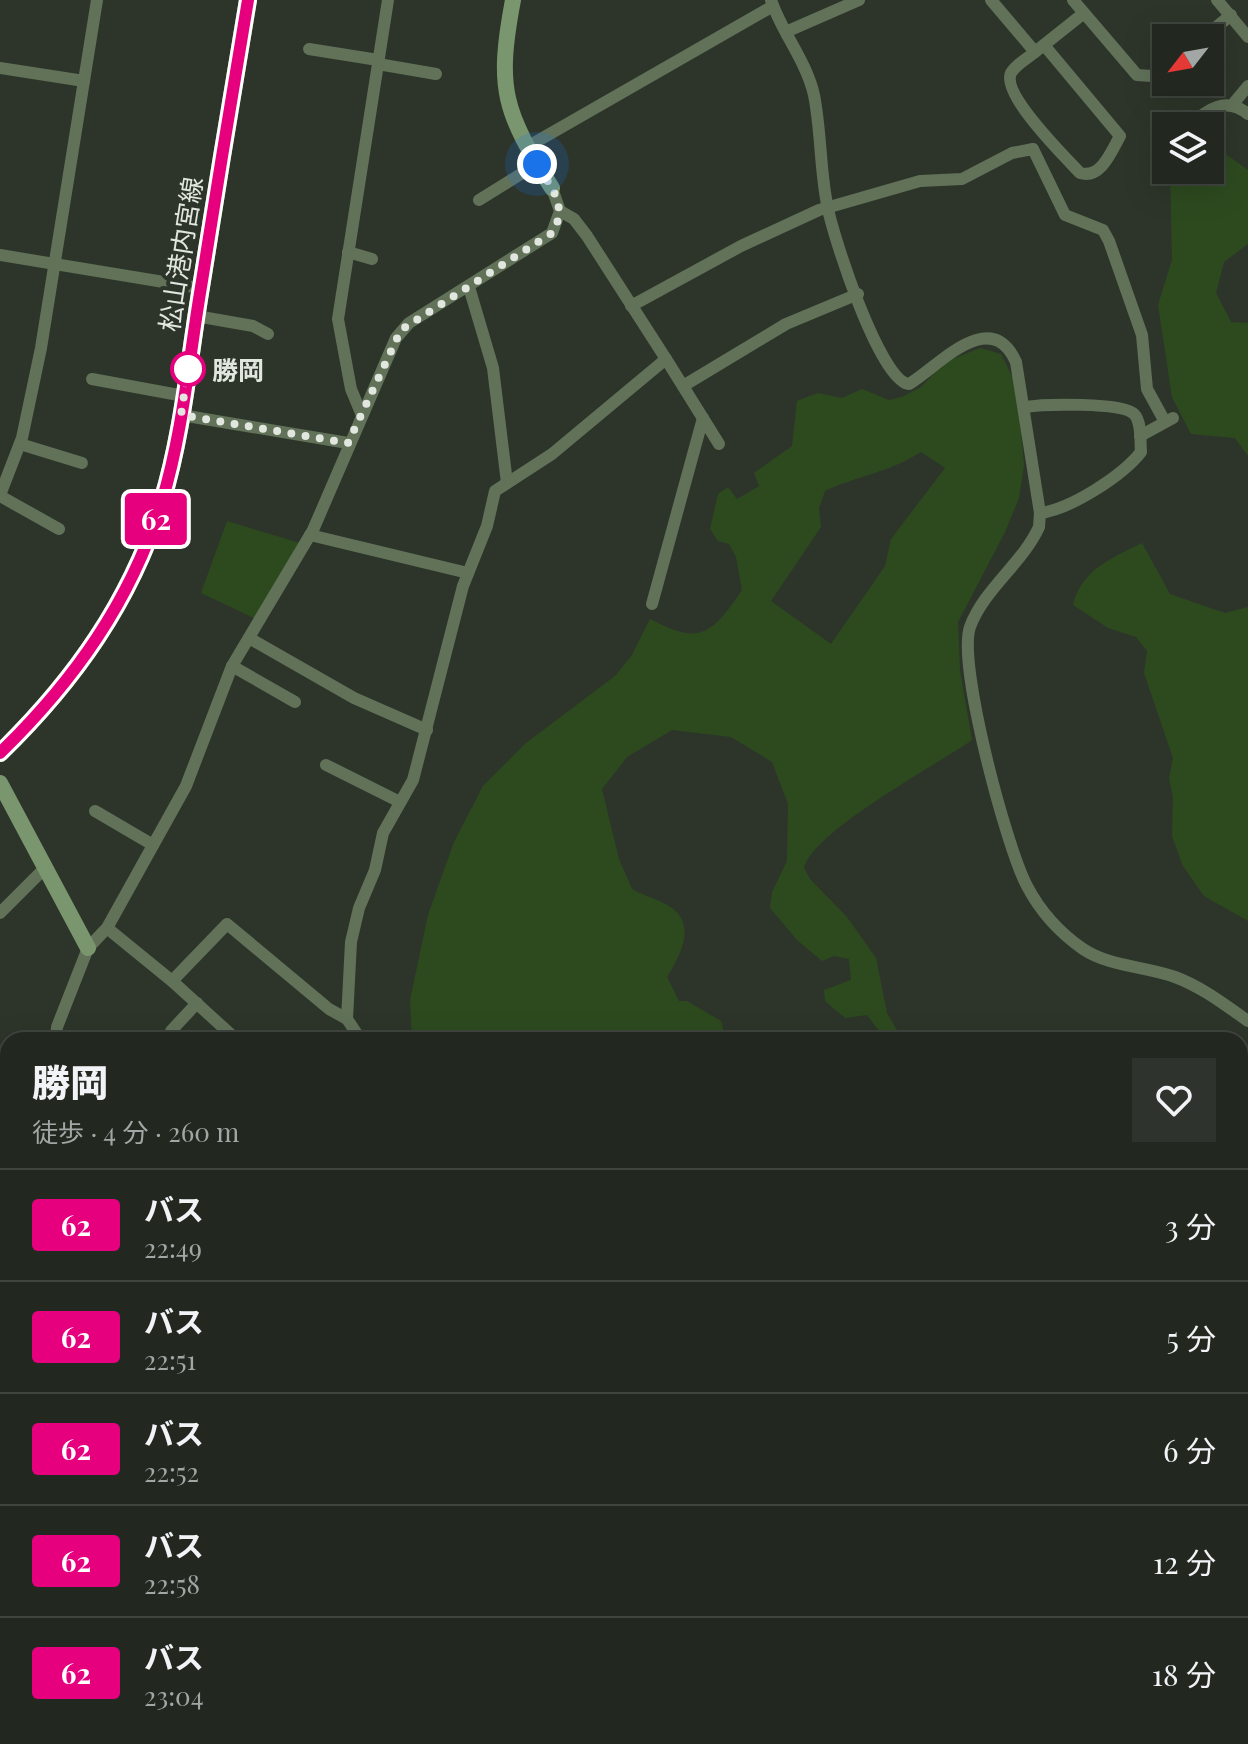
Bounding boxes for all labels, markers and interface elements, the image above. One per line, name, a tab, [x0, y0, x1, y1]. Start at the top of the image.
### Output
north arrow	[1152, 24, 1224, 96]
map controls	[1152, 24, 1224, 184]
button: layers	[1152, 112, 1224, 184]
your location	[517, 144, 557, 184]
street label: 松山港内宮線	[151, 174, 209, 334]
marker: 勝岡	[171, 352, 205, 386]
place label: 勝岡	[212, 352, 264, 387]
line badge: 62	[120, 493, 192, 545]
text: 62	[141, 500, 171, 537]
text: 勝岡	[32, 1056, 108, 1107]
button: heart	[1132, 1058, 1216, 1142]
text: 徒歩 · 4 分 · 260 m	[32, 1114, 239, 1149]
text: バス	[144, 1189, 204, 1229]
text: 62	[61, 1206, 91, 1243]
text: 3 分	[1165, 1206, 1216, 1246]
text: 22:49	[144, 1230, 202, 1265]
text: バス	[144, 1301, 204, 1341]
text: 62	[61, 1318, 91, 1355]
text: 5 分	[1167, 1318, 1216, 1358]
text: 22:51	[144, 1342, 196, 1377]
text: バス	[144, 1413, 204, 1453]
text: 62	[61, 1430, 91, 1467]
text: 6 分	[1163, 1430, 1216, 1470]
text: 22:52	[144, 1454, 199, 1489]
text: バス	[144, 1525, 204, 1565]
text: 62	[61, 1542, 91, 1579]
text: 12 分	[1153, 1542, 1216, 1582]
text: 22:58	[144, 1566, 200, 1601]
text: バス	[144, 1637, 204, 1677]
text: 62	[61, 1654, 91, 1691]
text: 18 分	[1152, 1654, 1216, 1694]
text: 23:04	[144, 1678, 204, 1713]

